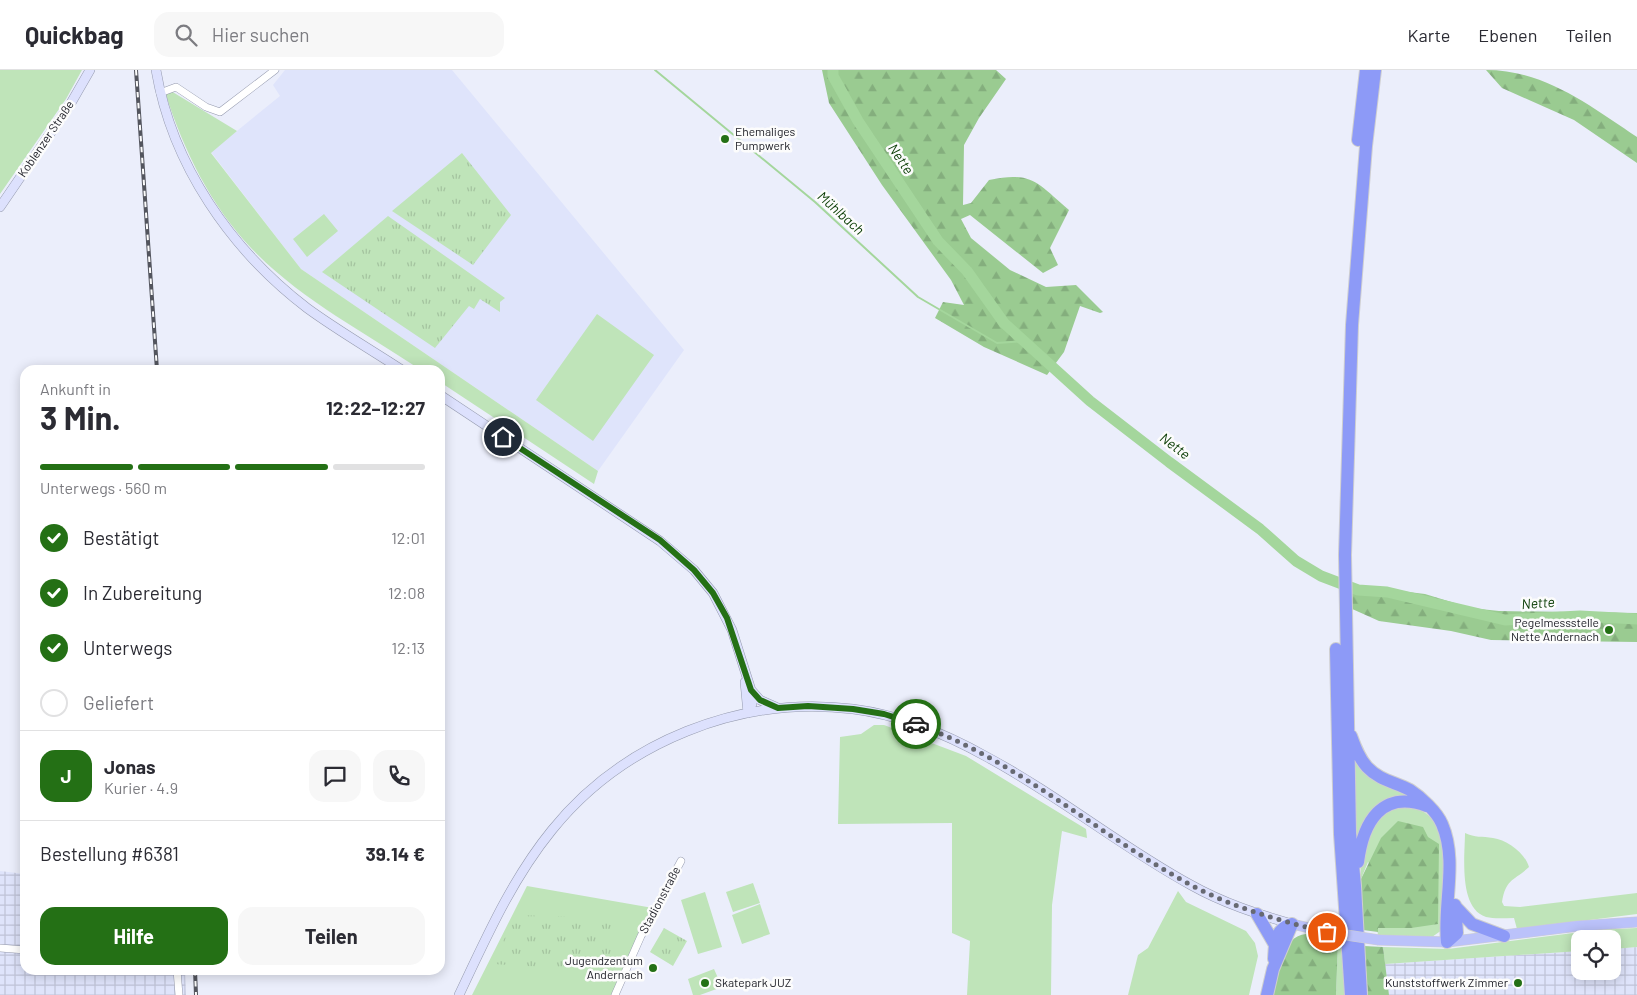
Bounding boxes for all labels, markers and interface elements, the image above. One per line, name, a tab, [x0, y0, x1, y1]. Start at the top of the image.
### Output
search box	[154, 12, 504, 57]
text: Quickbag	[25, 20, 124, 49]
icon: search	[172, 21, 200, 49]
text: Hier suchen	[212, 23, 310, 46]
text: Karte	[1407, 24, 1450, 46]
text: Ebenen	[1478, 24, 1537, 46]
text: Teilen	[1565, 24, 1612, 46]
street label: Koblenzer Straße	[14, 98, 76, 179]
place label: Ehemaliges Pumpwerk	[735, 124, 796, 152]
marker: Ehemaliges Pumpwerk	[719, 133, 731, 145]
water label: Nette	[885, 140, 918, 177]
water label: Mühlbach	[815, 187, 868, 238]
text: Ankunft in	[40, 379, 111, 398]
text: 12:22–12:27	[326, 396, 425, 419]
text: 3 Min.	[40, 398, 121, 436]
pin	[482, 416, 524, 458]
icon: home	[489, 423, 517, 451]
water label: Nette	[1157, 429, 1194, 462]
text: Unterwegs · 560 m	[40, 478, 167, 497]
icon: check	[40, 524, 68, 552]
text: Bestätigt	[83, 526, 159, 549]
text: 12:01	[391, 528, 425, 547]
icon: check	[40, 579, 68, 607]
text: In Zubereitung	[83, 581, 202, 604]
text: 12:08	[388, 583, 425, 602]
water label: Nette	[1521, 593, 1555, 612]
place label: Pegelmessstelle Nette Andernach	[1511, 615, 1599, 643]
marker: Pegelmessstelle Nette Andernach	[1603, 624, 1615, 636]
icon: check	[40, 634, 68, 662]
text: Unterwegs	[83, 636, 172, 659]
text: 12:13	[392, 638, 425, 657]
text: Geliefert	[83, 691, 154, 714]
courier	[891, 699, 941, 749]
icon: car	[902, 710, 930, 738]
button: chat	[309, 750, 361, 802]
button: phone	[373, 750, 425, 802]
text: Jonas	[104, 755, 156, 778]
text: J	[60, 764, 72, 787]
text: Kurier · 4.9	[104, 778, 178, 797]
text: Bestellung #6381	[40, 842, 179, 865]
text: 39.14 €	[365, 842, 425, 865]
street label: Stadionstraße	[636, 864, 683, 935]
button: Hilfe	[40, 907, 228, 965]
button: Teilen	[238, 907, 425, 965]
pin	[1306, 911, 1348, 953]
icon: bag	[1313, 918, 1341, 946]
map controls	[1571, 930, 1621, 980]
button: locate	[1571, 930, 1621, 980]
place label: Jugendzentum Andernach	[565, 953, 643, 981]
marker: Jugendzentum Andernach	[647, 962, 659, 974]
place label: Skatepark JUZ	[715, 975, 791, 989]
place label: Kunststoffwerk Zimmer	[1385, 975, 1509, 989]
marker: Skatepark JUZ	[699, 977, 711, 989]
marker: Kunststoffwerk Zimmer	[1512, 977, 1524, 989]

